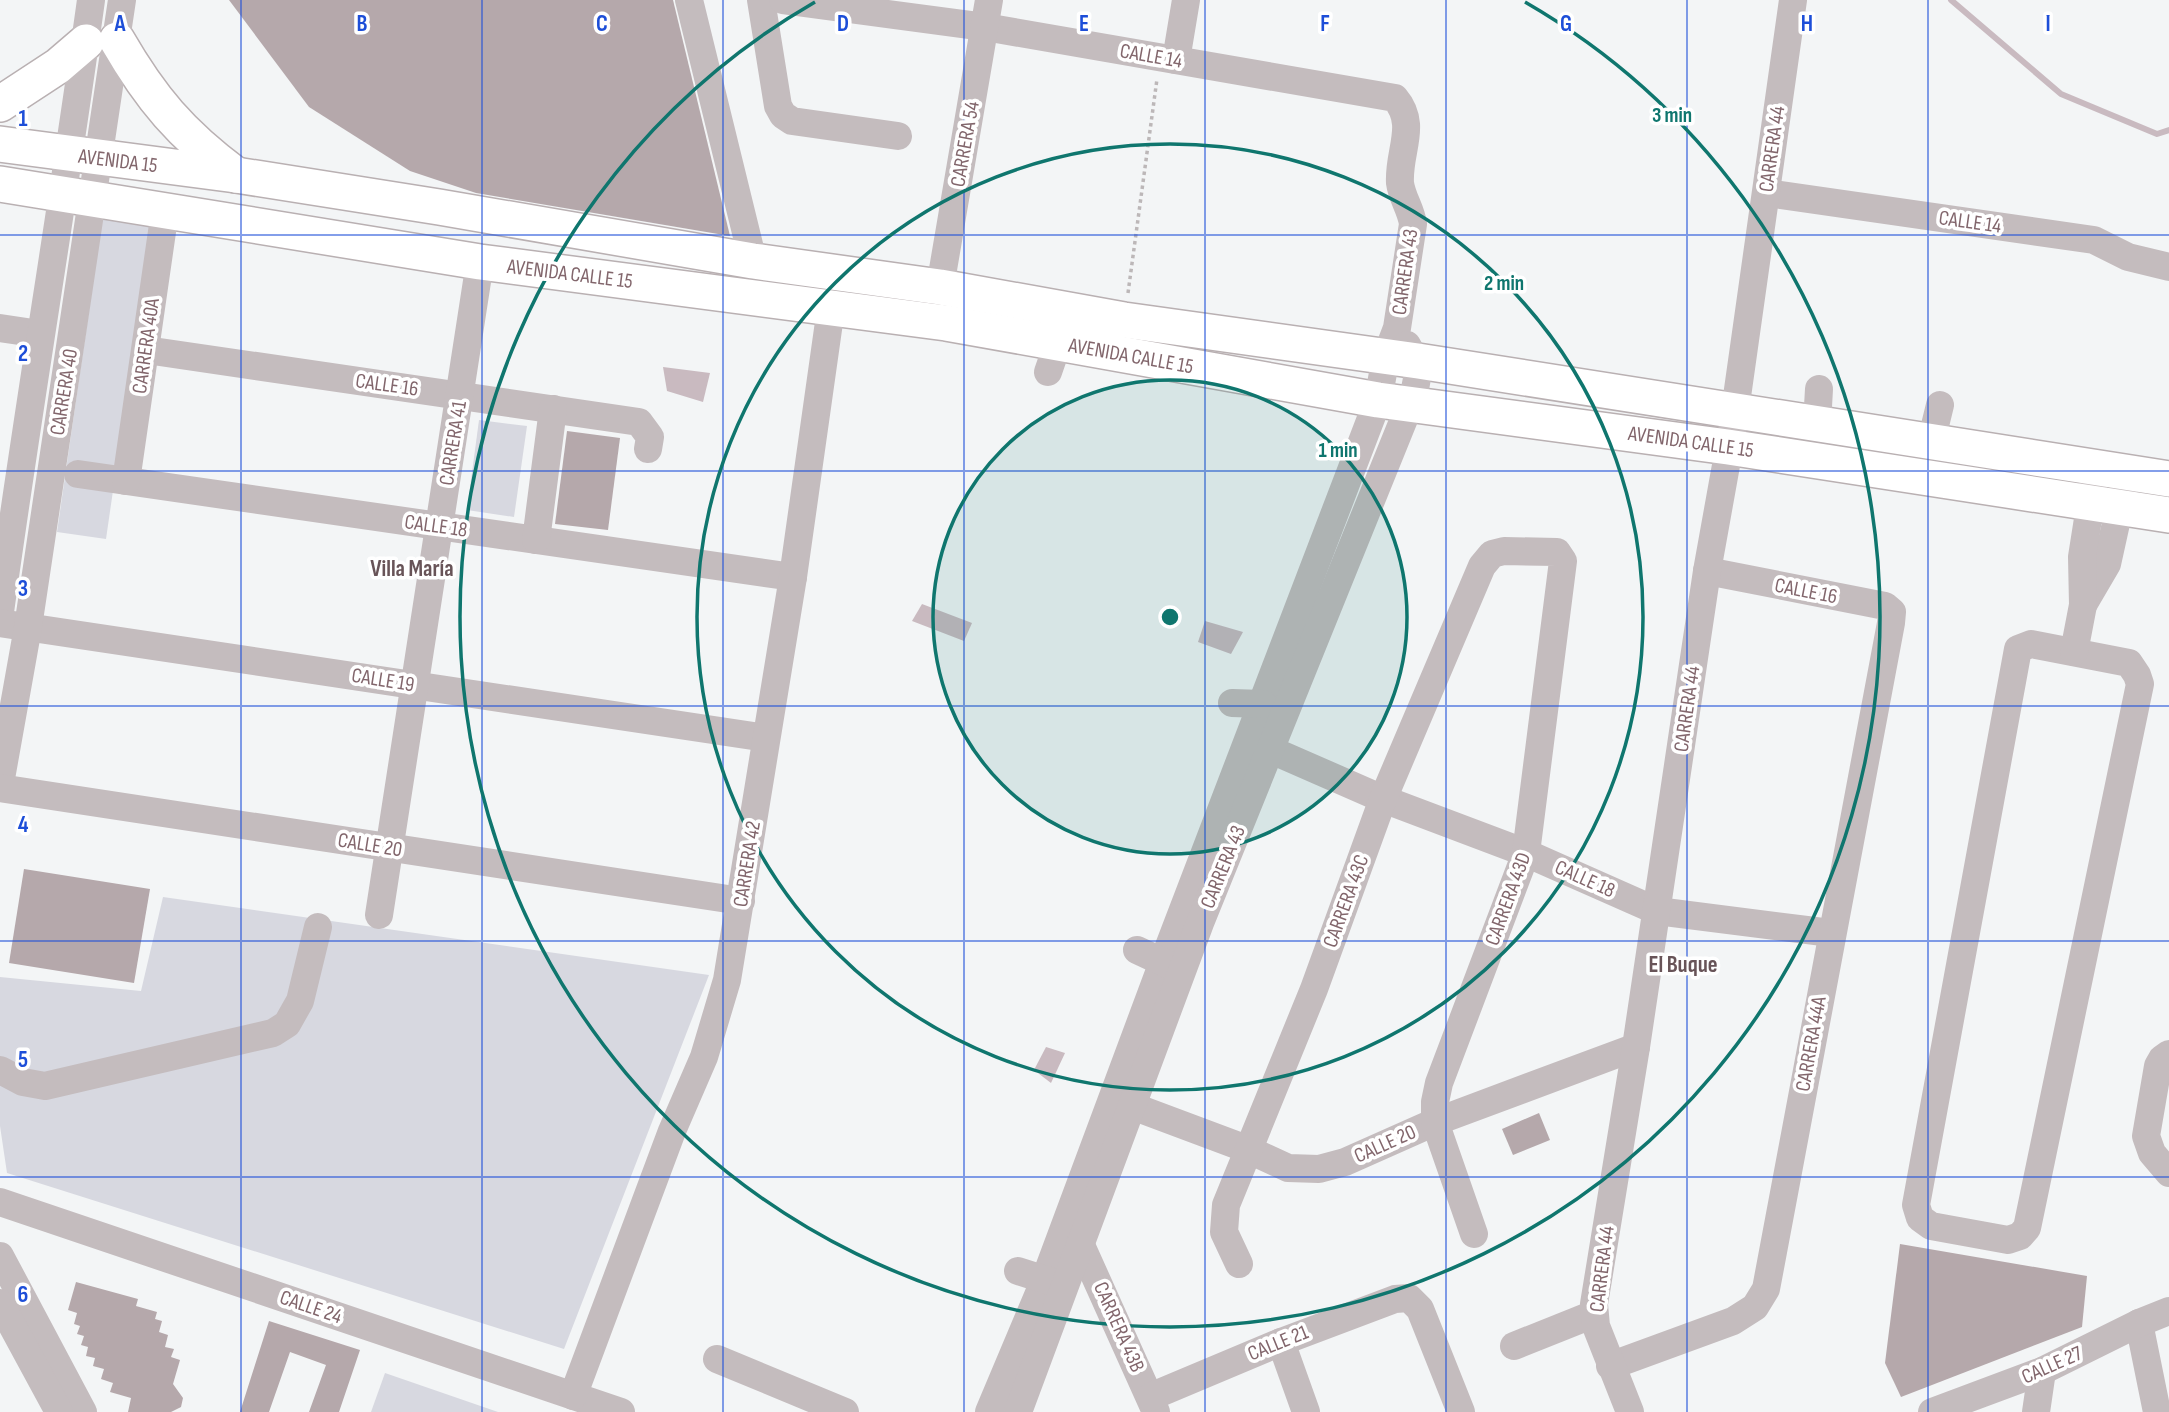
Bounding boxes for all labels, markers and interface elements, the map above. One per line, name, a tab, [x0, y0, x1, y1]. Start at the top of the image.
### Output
text: A	[114, 10, 127, 38]
text: B	[357, 10, 368, 38]
text: C	[596, 10, 608, 38]
text: D	[837, 10, 849, 38]
text: E	[1079, 10, 1089, 38]
text: F	[1320, 10, 1330, 38]
text: G	[1560, 10, 1572, 38]
text: H	[1801, 10, 1813, 38]
text: I	[2045, 10, 2051, 38]
street label: CALLE 14	[1118, 38, 1184, 74]
street label: CARRERA 54	[945, 99, 985, 189]
text: 3 min	[1652, 103, 1692, 128]
street label: CARRERA 44	[1754, 104, 1790, 194]
text: 1	[18, 105, 28, 133]
street label: AVENIDA 15	[76, 144, 159, 178]
street label: CALLE 14	[1937, 205, 2003, 239]
street label: CARRERA 43	[1387, 227, 1423, 317]
street label: AVENIDA CALLE 15	[505, 254, 634, 294]
text: 2 min	[1484, 271, 1524, 296]
street label: CARRERA 40A	[127, 296, 165, 395]
street label: AVENIDA CALLE 15	[1066, 333, 1195, 379]
text: 2	[18, 340, 28, 368]
street label: CARRERA 40	[45, 347, 83, 437]
street label: CALLE 16	[354, 368, 420, 402]
street label: CARRERA 41	[434, 398, 472, 487]
street label: AVENIDA CALLE 15	[1626, 421, 1755, 463]
text: 1 min	[1318, 438, 1358, 463]
street label: CALLE 18	[403, 509, 469, 543]
district label: Villa María	[370, 555, 454, 583]
street label: CALLE 16	[1773, 573, 1839, 609]
text: 3	[18, 575, 28, 603]
centre of rings	[1158, 605, 1182, 629]
street label: CALLE 19	[350, 663, 416, 697]
street label: CARRERA 44	[1669, 664, 1705, 754]
text: 4	[18, 811, 29, 839]
street label: CARRERA 42	[728, 819, 766, 909]
street label: CARRERA 43	[1195, 822, 1251, 912]
street label: CALLE 20	[336, 828, 404, 862]
street label: CARRERA 43D	[1480, 849, 1536, 949]
street label: CARRERA 43C	[1318, 851, 1374, 951]
street label: CALLE 18	[1551, 855, 1619, 903]
district label: El Buque	[1648, 951, 1718, 979]
street label: CARRERA 44A	[1790, 994, 1832, 1093]
text: 5	[18, 1046, 28, 1074]
street label: CALLE 20	[1350, 1119, 1420, 1169]
street label: CARRERA 44	[1584, 1224, 1620, 1314]
street label: CARRERA 43B	[1088, 1278, 1150, 1376]
text: 6	[18, 1281, 28, 1309]
street label: CALLE 24	[277, 1285, 346, 1329]
street label: CALLE 21	[1244, 1319, 1312, 1366]
street label: CALLE 27	[2018, 1340, 2087, 1389]

